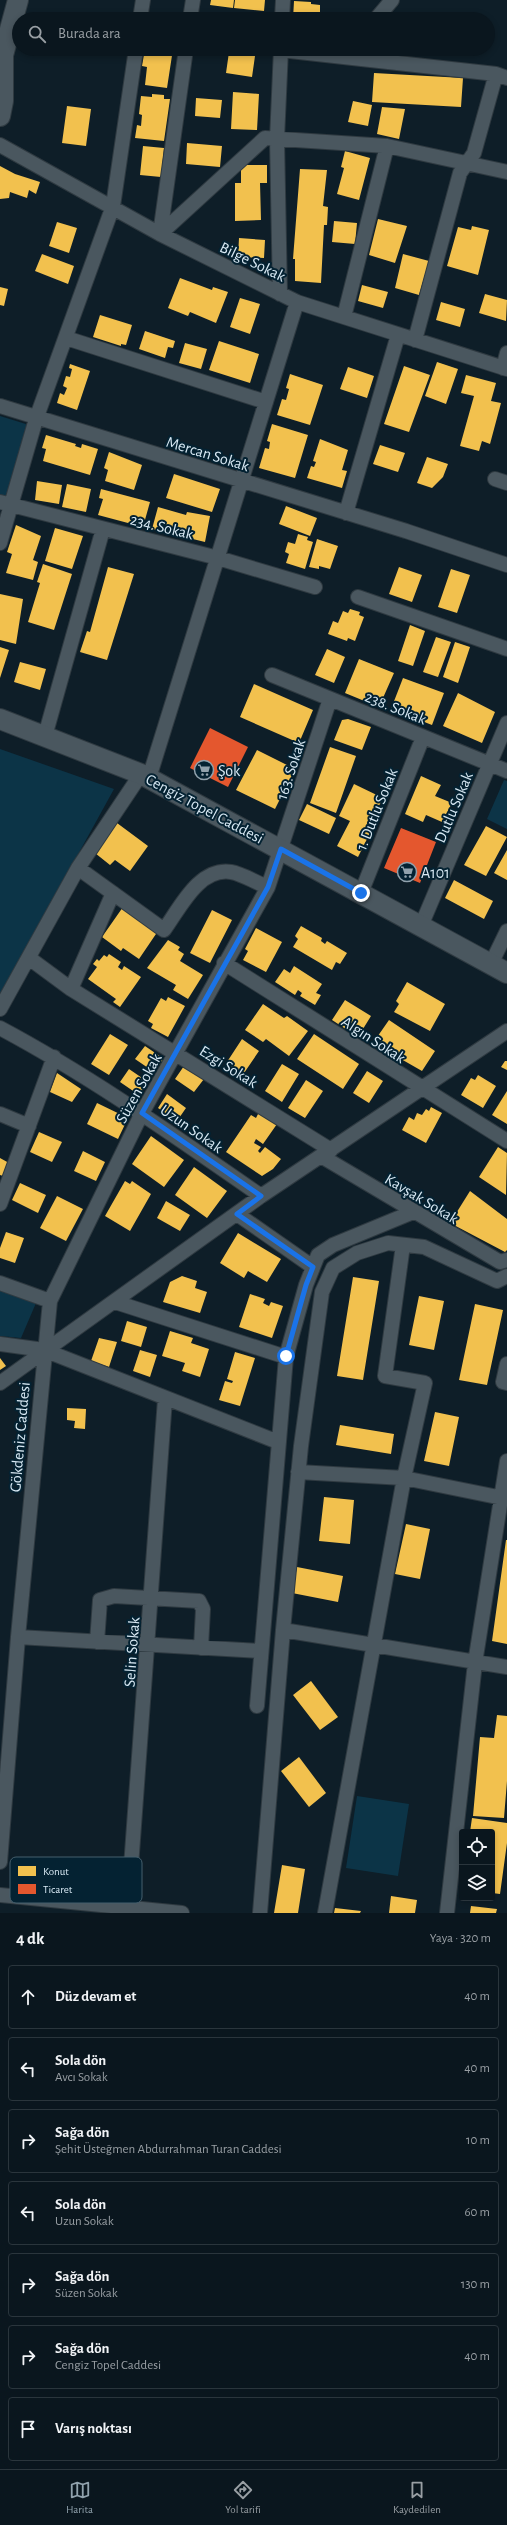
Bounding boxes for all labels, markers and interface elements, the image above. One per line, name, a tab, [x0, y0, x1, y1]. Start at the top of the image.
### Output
search box	[12, 12, 495, 56]
icon: search	[26, 23, 48, 45]
text: Burada ara	[58, 26, 121, 41]
street label: Bilge Sokak	[217, 239, 289, 285]
street label: Mercan Sokak	[164, 434, 252, 474]
street label: 234. Sokak	[128, 511, 196, 543]
street label: 238. Sokak	[363, 688, 429, 728]
street label: 163. Sokak	[274, 736, 308, 802]
supermarket icon: Şok	[193, 759, 215, 781]
place label: Şok	[218, 763, 241, 779]
street label: 1. Dutlu Sokak	[353, 765, 401, 853]
street label: Dutlu Sokak	[432, 769, 476, 845]
street label: Cengiz Topel Caddesi	[143, 771, 266, 847]
supermarket icon: A101	[396, 861, 418, 883]
place label: A101	[421, 865, 450, 881]
route end	[352, 884, 370, 902]
street label: Algın Sokak	[339, 1013, 409, 1067]
street label: Ezgi Sokak	[197, 1043, 261, 1091]
street label: Süzen Sokak	[113, 1050, 165, 1126]
street label: Uzun Sokak	[157, 1102, 226, 1156]
street label: Kavşak Sokak	[382, 1171, 462, 1227]
route start	[277, 1347, 295, 1365]
street label: Gökdeniz Caddesi	[7, 1381, 33, 1493]
street label: Selin Sokak	[122, 1616, 142, 1688]
map controls	[459, 1829, 495, 1901]
button: locate	[459, 1829, 495, 1865]
legend	[10, 1857, 142, 1903]
button: layers	[459, 1865, 495, 1901]
text: Konut	[43, 1866, 69, 1877]
text: Ticaret	[43, 1884, 73, 1895]
text: 4 dk	[16, 1930, 44, 1947]
text: Yaya · 320 m	[430, 1932, 491, 1945]
icon: ahead	[17, 1986, 39, 2008]
text: Düz devam et	[55, 1989, 136, 2004]
text: 40 m	[464, 1990, 490, 2003]
text: Sola dön	[55, 2053, 106, 2068]
icon: left	[17, 2058, 39, 2080]
text: 40 m	[464, 2062, 490, 2075]
text: Avcı Sokak	[55, 2071, 108, 2084]
text: Sağa dön	[55, 2125, 109, 2140]
icon: right	[17, 2130, 39, 2152]
text: 10 m	[466, 2134, 490, 2147]
text: Şehit Üsteğmen Abdurrahman Turan Caddesi	[55, 2143, 282, 2156]
text: Sola dön	[55, 2197, 106, 2212]
icon: left	[17, 2202, 39, 2224]
text: 60 m	[464, 2206, 490, 2219]
text: Uzun Sokak	[55, 2215, 114, 2228]
text: Sağa dön	[55, 2269, 109, 2284]
icon: right	[17, 2274, 39, 2296]
text: 130 m	[461, 2278, 490, 2291]
text: Süzen Sokak	[55, 2287, 118, 2300]
text: Sağa dön	[55, 2341, 109, 2356]
icon: right	[17, 2346, 39, 2368]
text: 40 m	[464, 2350, 490, 2363]
text: Cengiz Topel Caddesi	[55, 2359, 161, 2372]
icon: arrive	[17, 2418, 39, 2440]
text: Varış noktası	[55, 2421, 132, 2436]
tab: Harita	[66, 2479, 93, 2516]
tab: Yol tarifi	[225, 2479, 261, 2516]
tab: Kaydedilen	[393, 2479, 441, 2516]

